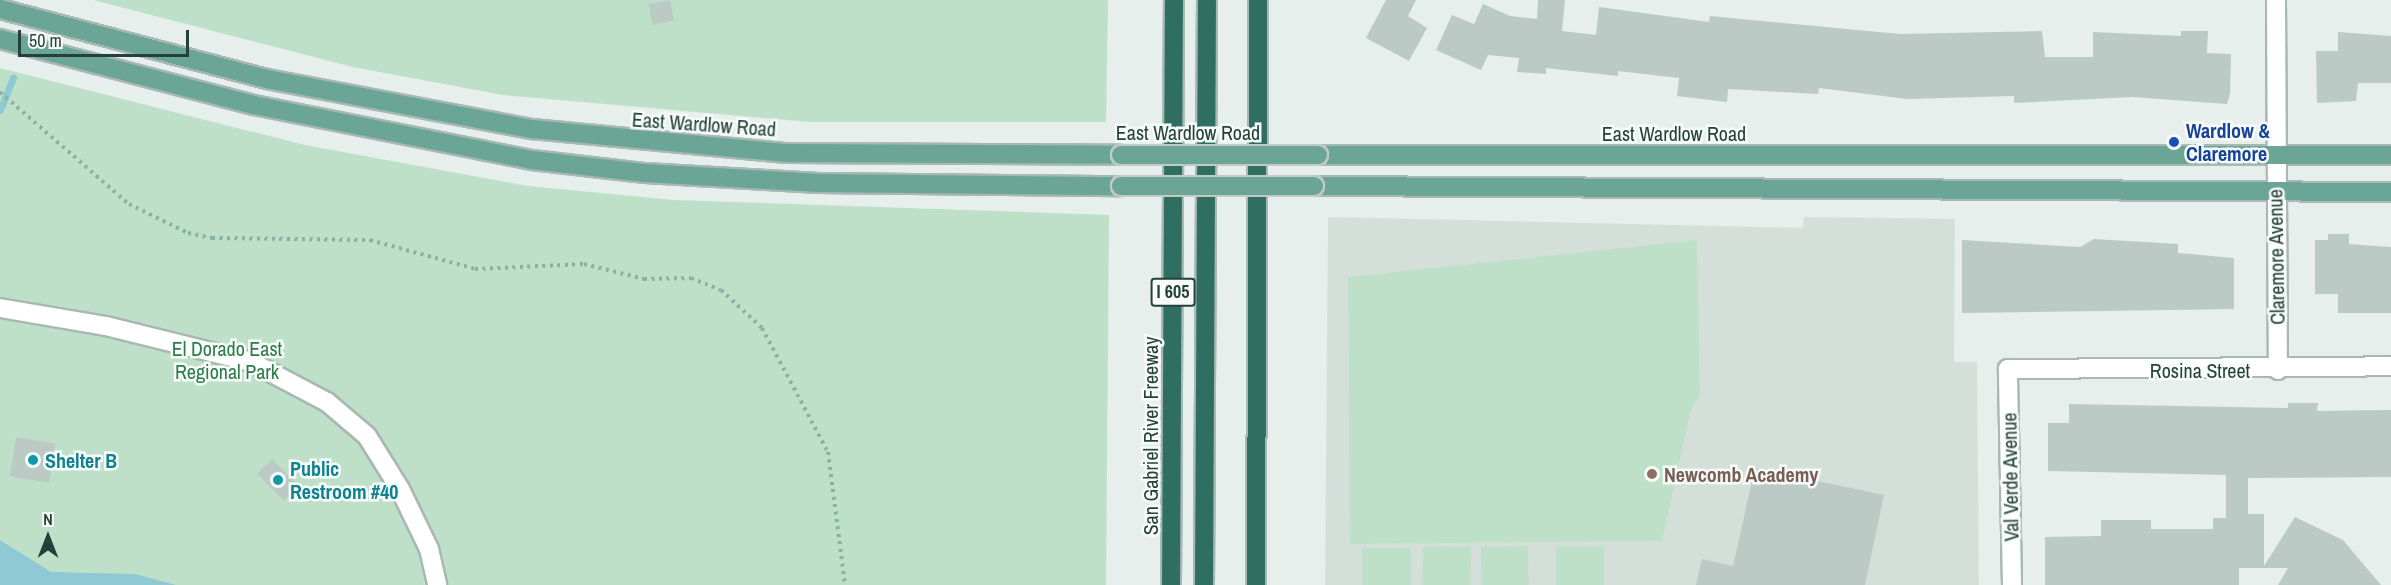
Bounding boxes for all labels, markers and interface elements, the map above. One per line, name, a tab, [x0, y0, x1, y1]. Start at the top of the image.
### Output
scale bar	[21, 18, 192, 56]
text: 50 m	[29, 28, 62, 53]
street label: East Wardlow Road	[631, 107, 777, 141]
place label: Wardlow & Claremore	[2186, 118, 2270, 165]
street label: East Wardlow Road	[1116, 120, 1260, 144]
street label: East Wardlow Road	[1602, 121, 1746, 145]
marker: Wardlow & Claremore	[2167, 135, 2181, 149]
street label: Claremore Avenue	[2263, 189, 2289, 325]
road number: I 605	[1150, 277, 1196, 307]
park label: El Dorado East Regional Park	[172, 336, 282, 383]
street label: San Gabriel River Freeway	[1138, 337, 1162, 535]
street label: Rosina Street	[2150, 358, 2250, 382]
street label: Val Verde Avenue	[1997, 412, 2023, 542]
place label: Shelter B	[45, 448, 117, 472]
marker: Shelter B	[26, 453, 40, 467]
place label: Public Restroom #40	[290, 456, 398, 503]
place label: Newcomb Academy	[1664, 462, 1819, 486]
marker: Newcomb Academy	[1645, 467, 1659, 481]
marker: Public Restroom #40	[271, 473, 285, 487]
north arrow	[18, 507, 78, 567]
text: N	[43, 508, 53, 530]

